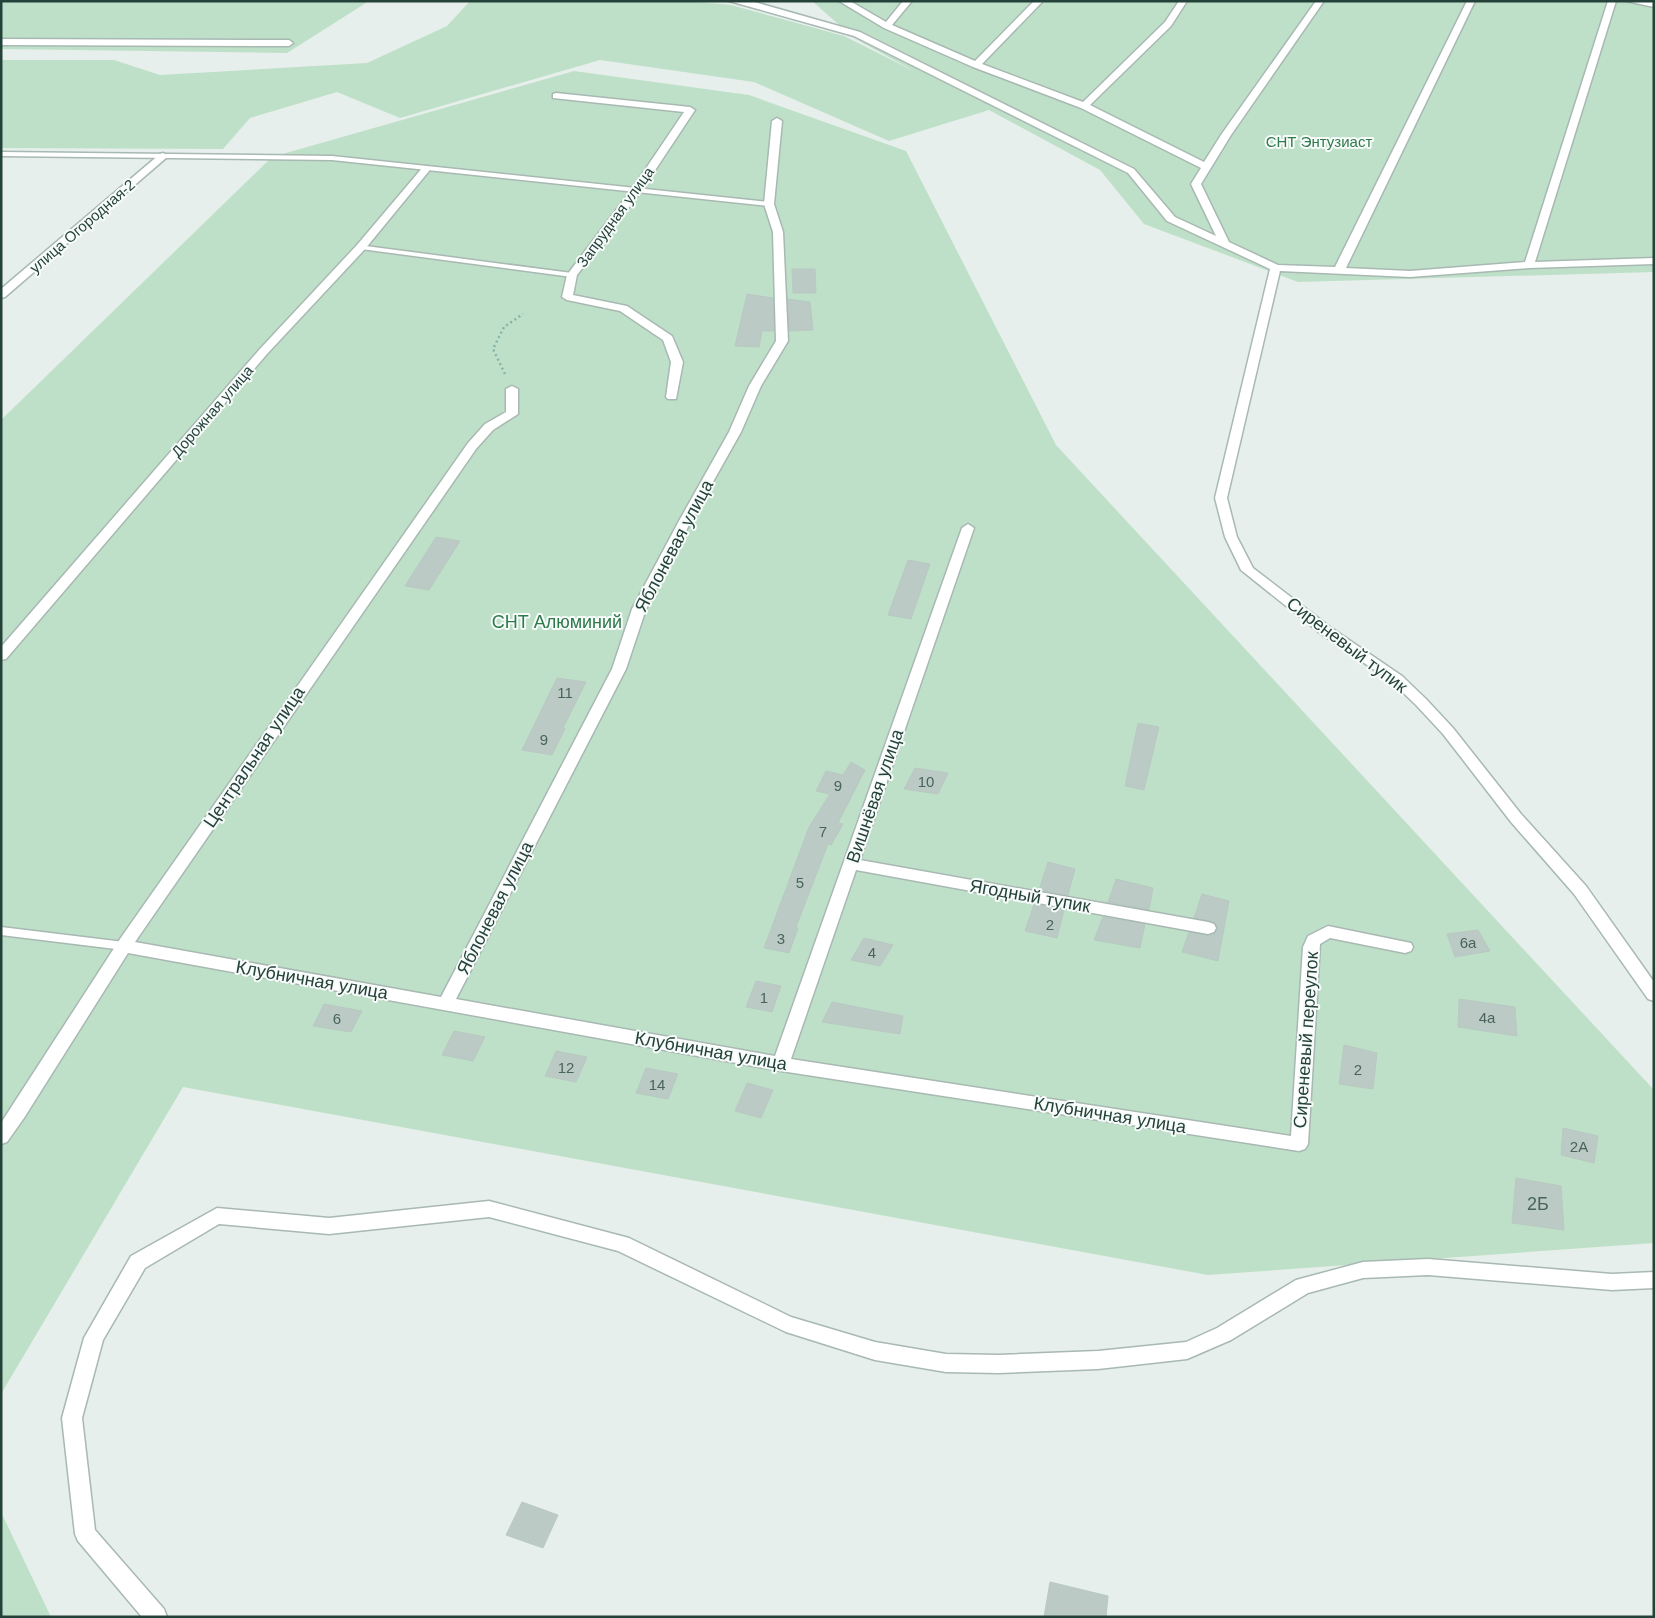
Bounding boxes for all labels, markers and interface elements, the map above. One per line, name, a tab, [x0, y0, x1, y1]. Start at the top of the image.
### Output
park label: СНТ Энтузиаст	[1266, 133, 1372, 150]
street label: Запрудная улица	[573, 163, 657, 270]
street label: улица Огородная-2	[26, 176, 138, 276]
street label: Дорожная улица	[168, 361, 257, 460]
street label: Яблоневая улица	[631, 476, 718, 615]
street label: Сиреневый тупик	[1283, 593, 1411, 697]
park label: СНТ Алюминий	[492, 612, 622, 632]
street label: Центральная улица	[199, 682, 309, 831]
house number: 11	[557, 684, 573, 701]
street label: Вишнёвая улица	[843, 726, 908, 865]
house number: 9	[540, 731, 548, 748]
house number: 10	[918, 773, 934, 790]
house number: 9	[834, 777, 842, 794]
house number: 7	[819, 823, 827, 840]
street label: Яблоневая улица	[453, 837, 538, 978]
house number: 5	[796, 874, 804, 891]
street label: Ягодный тупик	[968, 876, 1092, 916]
house number: 2	[1046, 916, 1054, 933]
house number: 3	[777, 930, 785, 947]
house number: 6а	[1460, 934, 1477, 951]
house number: 4	[868, 944, 876, 961]
street label: Сиреневый переулок	[1290, 951, 1322, 1129]
street label: Клубничная улица	[234, 957, 391, 1003]
house number: 1	[760, 989, 768, 1006]
house number: 4а	[1479, 1009, 1496, 1026]
house number: 6	[333, 1010, 341, 1027]
street label: Клубничная улица	[633, 1028, 790, 1074]
house number: 12	[558, 1059, 574, 1076]
house number: 2	[1354, 1061, 1362, 1078]
house number: 14	[649, 1076, 665, 1093]
street label: Клубничная улица	[1032, 1093, 1189, 1137]
house number: 2А	[1570, 1138, 1588, 1155]
house number: 2Б	[1527, 1194, 1549, 1214]

